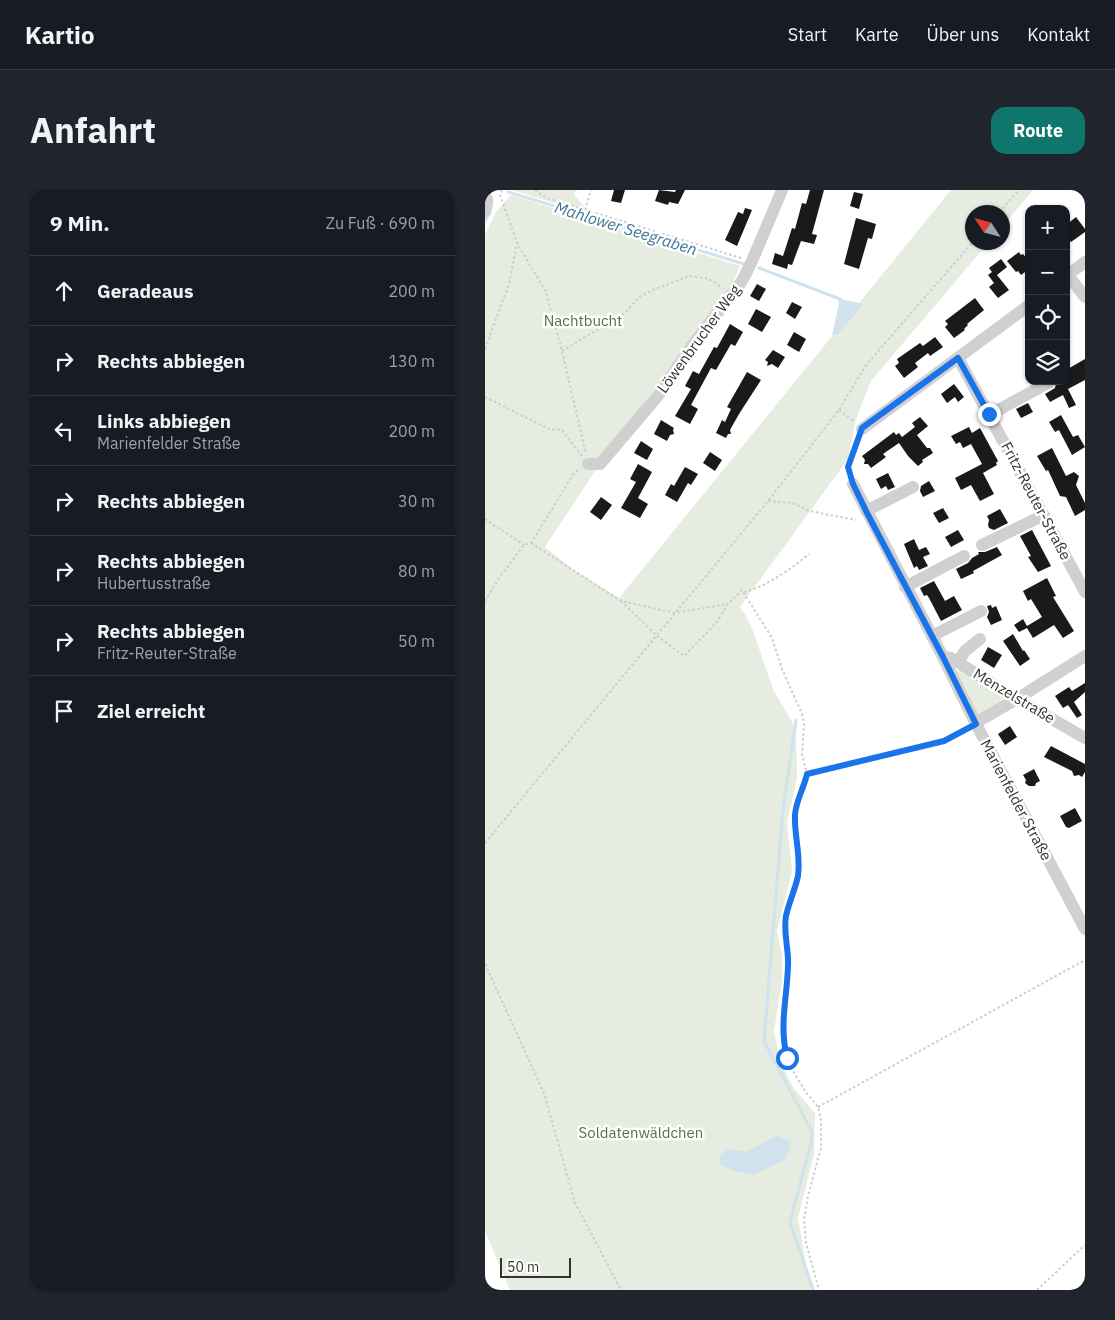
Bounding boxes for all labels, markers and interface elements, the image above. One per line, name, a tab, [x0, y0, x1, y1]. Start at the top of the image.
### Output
text: Kartio	[25, 19, 95, 51]
text: Start	[788, 23, 827, 46]
text: Karte	[855, 23, 899, 46]
text: Über uns	[927, 23, 999, 46]
text: Kontakt	[1027, 23, 1090, 46]
text: Anfahrt	[30, 107, 156, 153]
button: Route	[991, 107, 1085, 154]
water label: Mahlower Seegraben	[552, 197, 700, 259]
north arrow	[965, 205, 1010, 250]
map controls	[1025, 205, 1070, 385]
button: +	[1025, 205, 1070, 250]
text: 9 Min.	[50, 209, 110, 237]
text: Zu Fuß · 690 m	[326, 213, 435, 233]
button: −	[1025, 250, 1070, 295]
icon: ahead	[50, 277, 78, 305]
text: Geradeaus	[97, 279, 194, 303]
text: 200 m	[388, 281, 435, 301]
street label: Löwenbrucher Weg	[653, 281, 744, 397]
button: locate	[1025, 295, 1070, 340]
park label: Nachtbucht	[544, 311, 622, 330]
button: layers	[1025, 340, 1070, 385]
icon: right	[50, 347, 78, 375]
text: Rechts abbiegen	[97, 349, 245, 373]
text: 130 m	[388, 351, 435, 371]
route end	[978, 403, 1001, 426]
text: Links abbiegen	[97, 409, 231, 433]
icon: left	[50, 417, 78, 445]
text: 200 m	[388, 421, 435, 441]
text: Marienfelder Straße	[97, 433, 241, 453]
street label: Fritz-Reuter-Straße	[997, 438, 1076, 563]
icon: right	[50, 487, 78, 515]
text: Rechts abbiegen	[97, 489, 245, 513]
text: 30 m	[398, 491, 435, 511]
text: Rechts abbiegen	[97, 549, 245, 573]
icon: right	[50, 557, 78, 585]
text: 80 m	[398, 561, 435, 581]
text: Hubertusstraße	[97, 573, 210, 593]
text: Rechts abbiegen	[97, 619, 245, 643]
icon: right	[50, 627, 78, 655]
text: 50 m	[398, 631, 435, 651]
text: Fritz-Reuter-Straße	[97, 643, 237, 663]
street label: Menzelstraße	[970, 664, 1059, 727]
icon: arrive	[50, 697, 78, 725]
text: Ziel erreicht	[97, 699, 205, 723]
street label: Marienfelder Straße	[976, 736, 1056, 864]
route start	[776, 1047, 799, 1070]
park label: Soldatenwäldchen	[579, 1123, 703, 1142]
scale bar	[500, 1255, 571, 1278]
text: 50 m	[507, 1258, 539, 1276]

